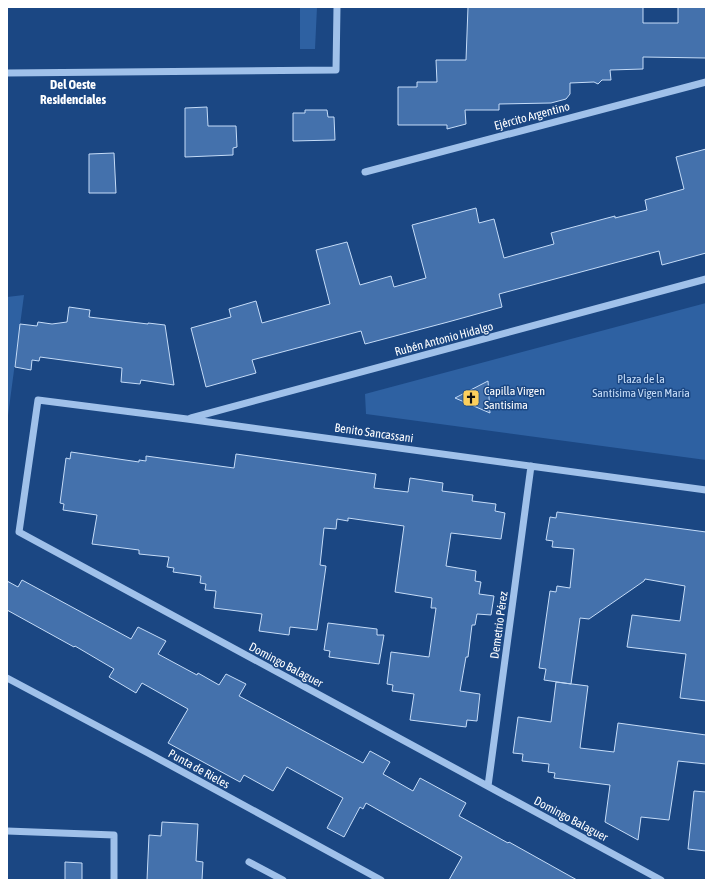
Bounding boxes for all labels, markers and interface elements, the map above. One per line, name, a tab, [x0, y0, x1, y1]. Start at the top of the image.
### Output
district label: Del Oeste Residenciales	[40, 77, 106, 107]
street label: Ejército Argentino	[493, 99, 572, 133]
street label: Rubén Antonio Hidalgo	[393, 319, 495, 359]
park label: Plaza de la Santísima Vigen María	[592, 372, 690, 400]
place label: Capilla Virgen Santisima	[484, 384, 545, 412]
church icon: Capilla Virgen Santisima	[461, 388, 481, 408]
street label: Benito Sancassani	[334, 421, 414, 445]
street label: Demetrio Pérez	[487, 590, 511, 660]
street label: Domingo Balaguer	[247, 640, 326, 691]
street label: Punta de Rieles	[166, 746, 232, 792]
street label: Domingo Balaguer	[532, 794, 611, 845]

